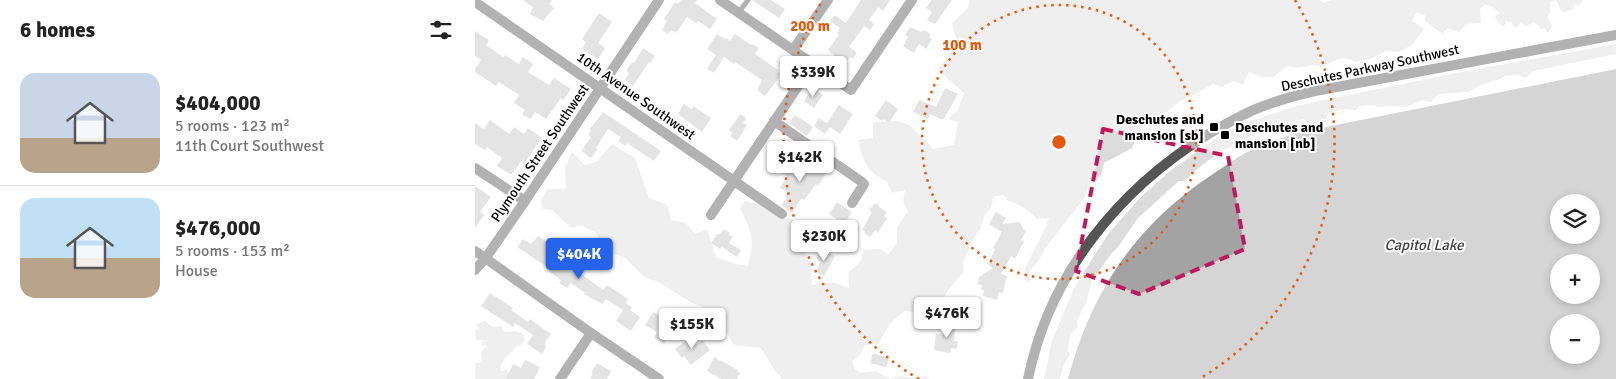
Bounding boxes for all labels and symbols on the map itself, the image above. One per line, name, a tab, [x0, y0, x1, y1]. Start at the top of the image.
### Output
text: 200 m	[790, 17, 830, 35]
text: 100 m	[942, 36, 982, 54]
street label: Deschutes Parkway Southwest	[1279, 41, 1461, 95]
street label: 10th Avenue Southwest	[574, 49, 699, 143]
pin: $339K	[778, 56, 848, 98]
street label: Plymouth Street Southwest	[487, 81, 593, 225]
place label: Deschutes and mansion [sb]	[1116, 111, 1204, 144]
place label: Deschutes and mansion [nb]	[1235, 119, 1324, 152]
marker: Deschutes and mansion [sb]	[1208, 121, 1220, 133]
marker: Deschutes and mansion [nb]	[1219, 129, 1231, 141]
centre of rings	[1050, 133, 1068, 151]
pin: $142K	[765, 140, 835, 183]
pin: $230K	[789, 220, 859, 262]
water label: Capitol Lake	[1384, 236, 1465, 254]
pin: $404K	[544, 238, 614, 280]
pin: $476K	[912, 296, 982, 339]
pin: $155K	[657, 308, 727, 350]

